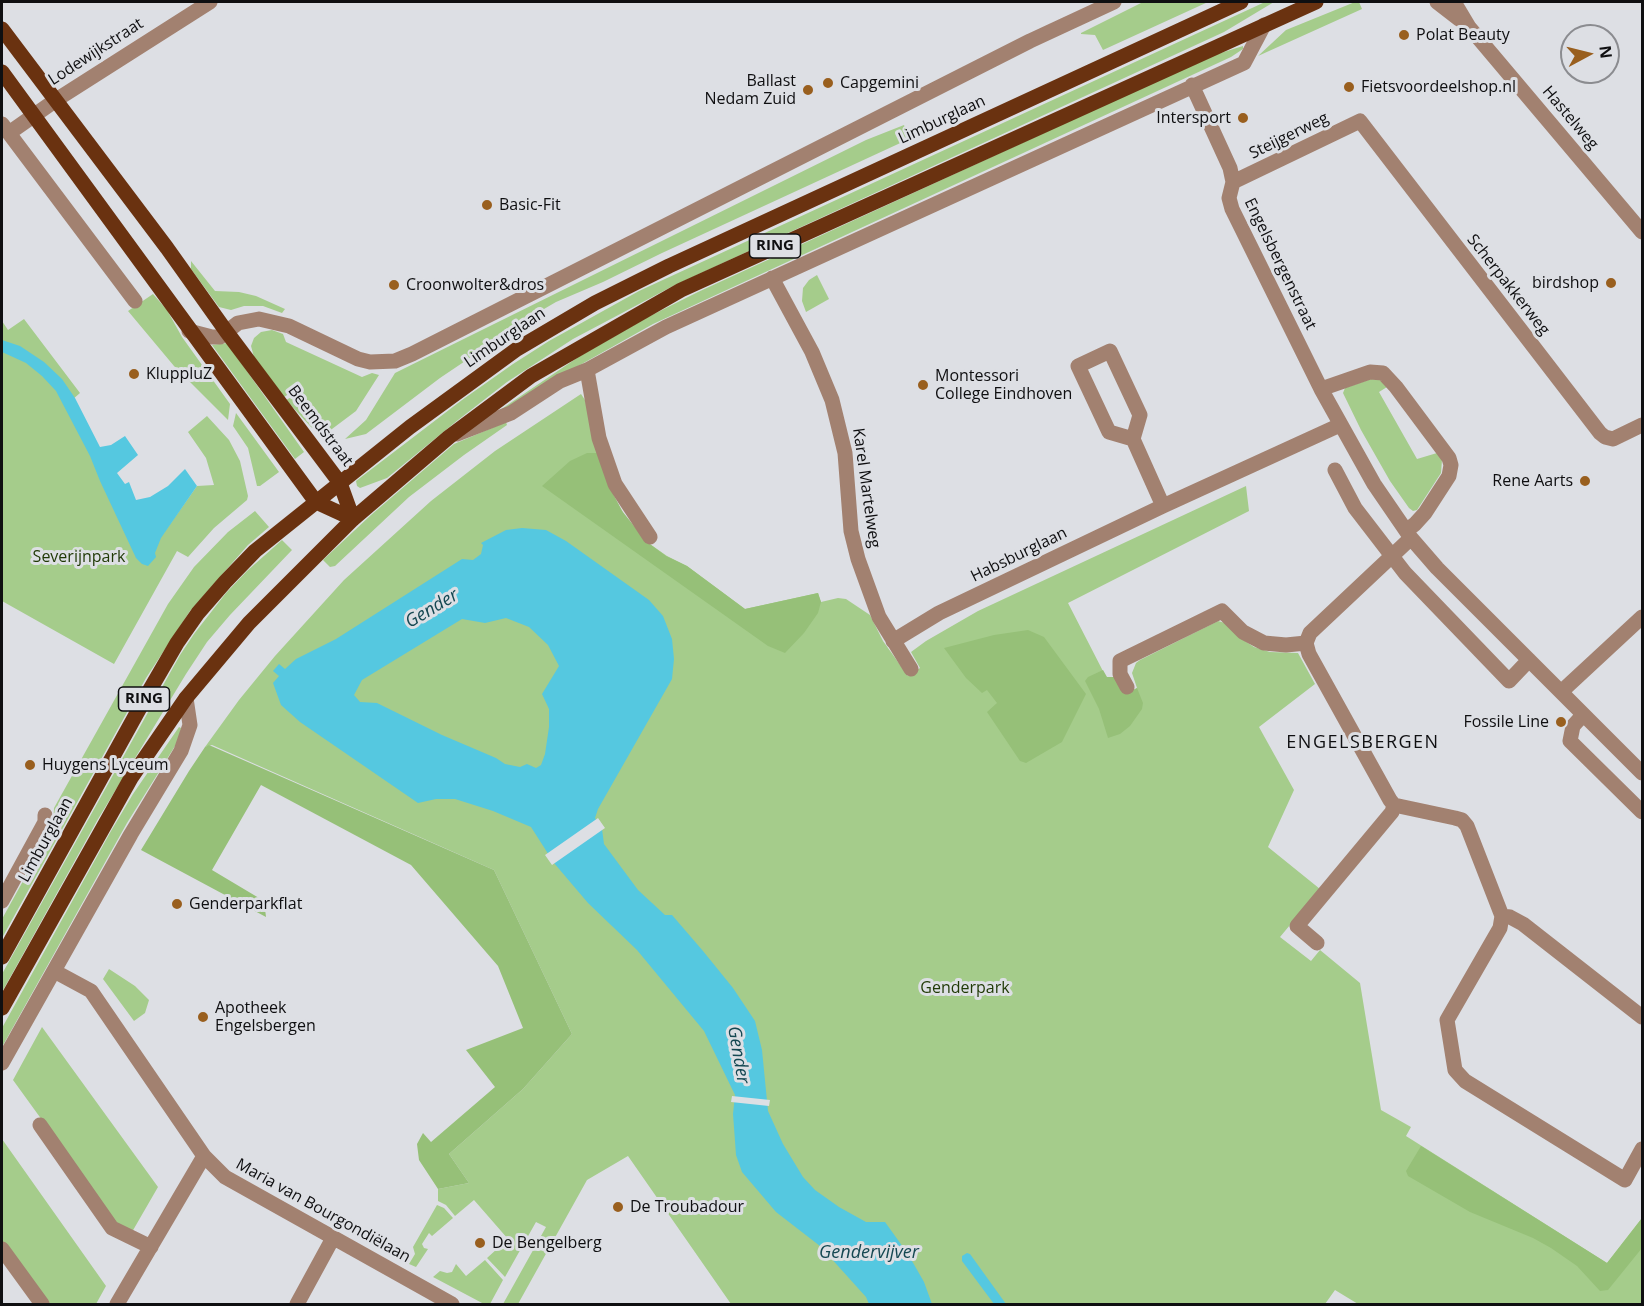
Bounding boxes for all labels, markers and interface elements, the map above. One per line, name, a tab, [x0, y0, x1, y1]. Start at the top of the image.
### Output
street label: Lodewijkstraat	[45, 14, 147, 90]
north arrow	[1560, 24, 1620, 84]
place label: Polat Beauty	[1416, 25, 1510, 45]
marker: Polat Beauty	[1397, 28, 1411, 42]
text: N	[1594, 44, 1618, 60]
place label: Ballast Nedam Zuid	[705, 71, 796, 109]
place label: Capgemini	[840, 73, 919, 93]
marker: Capgemini	[821, 76, 835, 90]
place label: Fietsvoordeelshop.nl	[1361, 77, 1516, 97]
marker: Fietsvoordeelshop.nl	[1342, 80, 1356, 94]
street label: Hastelweg	[1538, 82, 1602, 154]
marker: Ballast Nedam Zuid	[801, 83, 815, 97]
street label: Limburglaan	[895, 92, 989, 148]
place label: Intersport	[1156, 108, 1231, 128]
street label: Steijgerweg	[1246, 109, 1332, 163]
marker: Intersport	[1236, 111, 1250, 125]
place label: Basic-Fit	[499, 195, 561, 215]
street label: Engelsbergenstraat	[1240, 195, 1320, 333]
marker: Basic-Fit	[480, 198, 494, 212]
street label: Scherpakkerweg	[1463, 231, 1553, 339]
road number: RING	[750, 234, 800, 258]
place label: birdshop	[1532, 273, 1599, 293]
place label: Croonwolter&dros	[406, 275, 544, 295]
marker: birdshop	[1604, 276, 1618, 290]
marker: Croonwolter&dros	[387, 278, 401, 292]
street label: Limburglaan	[461, 304, 549, 372]
place label: KluppluZ	[146, 364, 212, 384]
place label: Montessori College Eindhoven	[935, 366, 1072, 404]
marker: KluppluZ	[127, 367, 141, 381]
marker: Montessori College Eindhoven	[916, 378, 930, 392]
street label: Beemdstraat	[283, 382, 357, 470]
street label: Karel Martelweg	[848, 427, 884, 549]
place label: Rene Aarts	[1492, 471, 1573, 491]
marker: Rene Aarts	[1578, 474, 1592, 488]
street label: Habsburglaan	[968, 523, 1070, 587]
park label: Severijnpark	[33, 547, 125, 567]
water label: Gender	[402, 585, 462, 633]
road number: RING	[118, 687, 170, 711]
place label: Fossile Line	[1463, 712, 1549, 732]
marker: Fossile Line	[1554, 715, 1568, 729]
district label: ENGELSBERGEN	[1286, 732, 1440, 754]
place label: Huygens Lyceum	[42, 755, 169, 775]
marker: Huygens Lyceum	[23, 758, 37, 772]
street label: Limburglaan	[15, 794, 77, 886]
place label: Genderparkflat	[189, 894, 302, 914]
marker: Genderparkflat	[170, 897, 184, 911]
park label: Genderpark	[920, 978, 1010, 998]
place label: Apotheek Engelsbergen	[215, 998, 316, 1036]
marker: Apotheek Engelsbergen	[196, 1010, 210, 1024]
water label: Gender	[722, 1025, 754, 1085]
street label: Maria van Bourgondiëlaan	[232, 1155, 414, 1267]
place label: De Troubadour	[630, 1197, 744, 1217]
marker: De Troubadour	[611, 1200, 625, 1214]
place label: De Bengelberg	[492, 1233, 602, 1253]
marker: De Bengelberg	[473, 1236, 487, 1250]
water label: Gendervijver	[819, 1242, 919, 1264]

